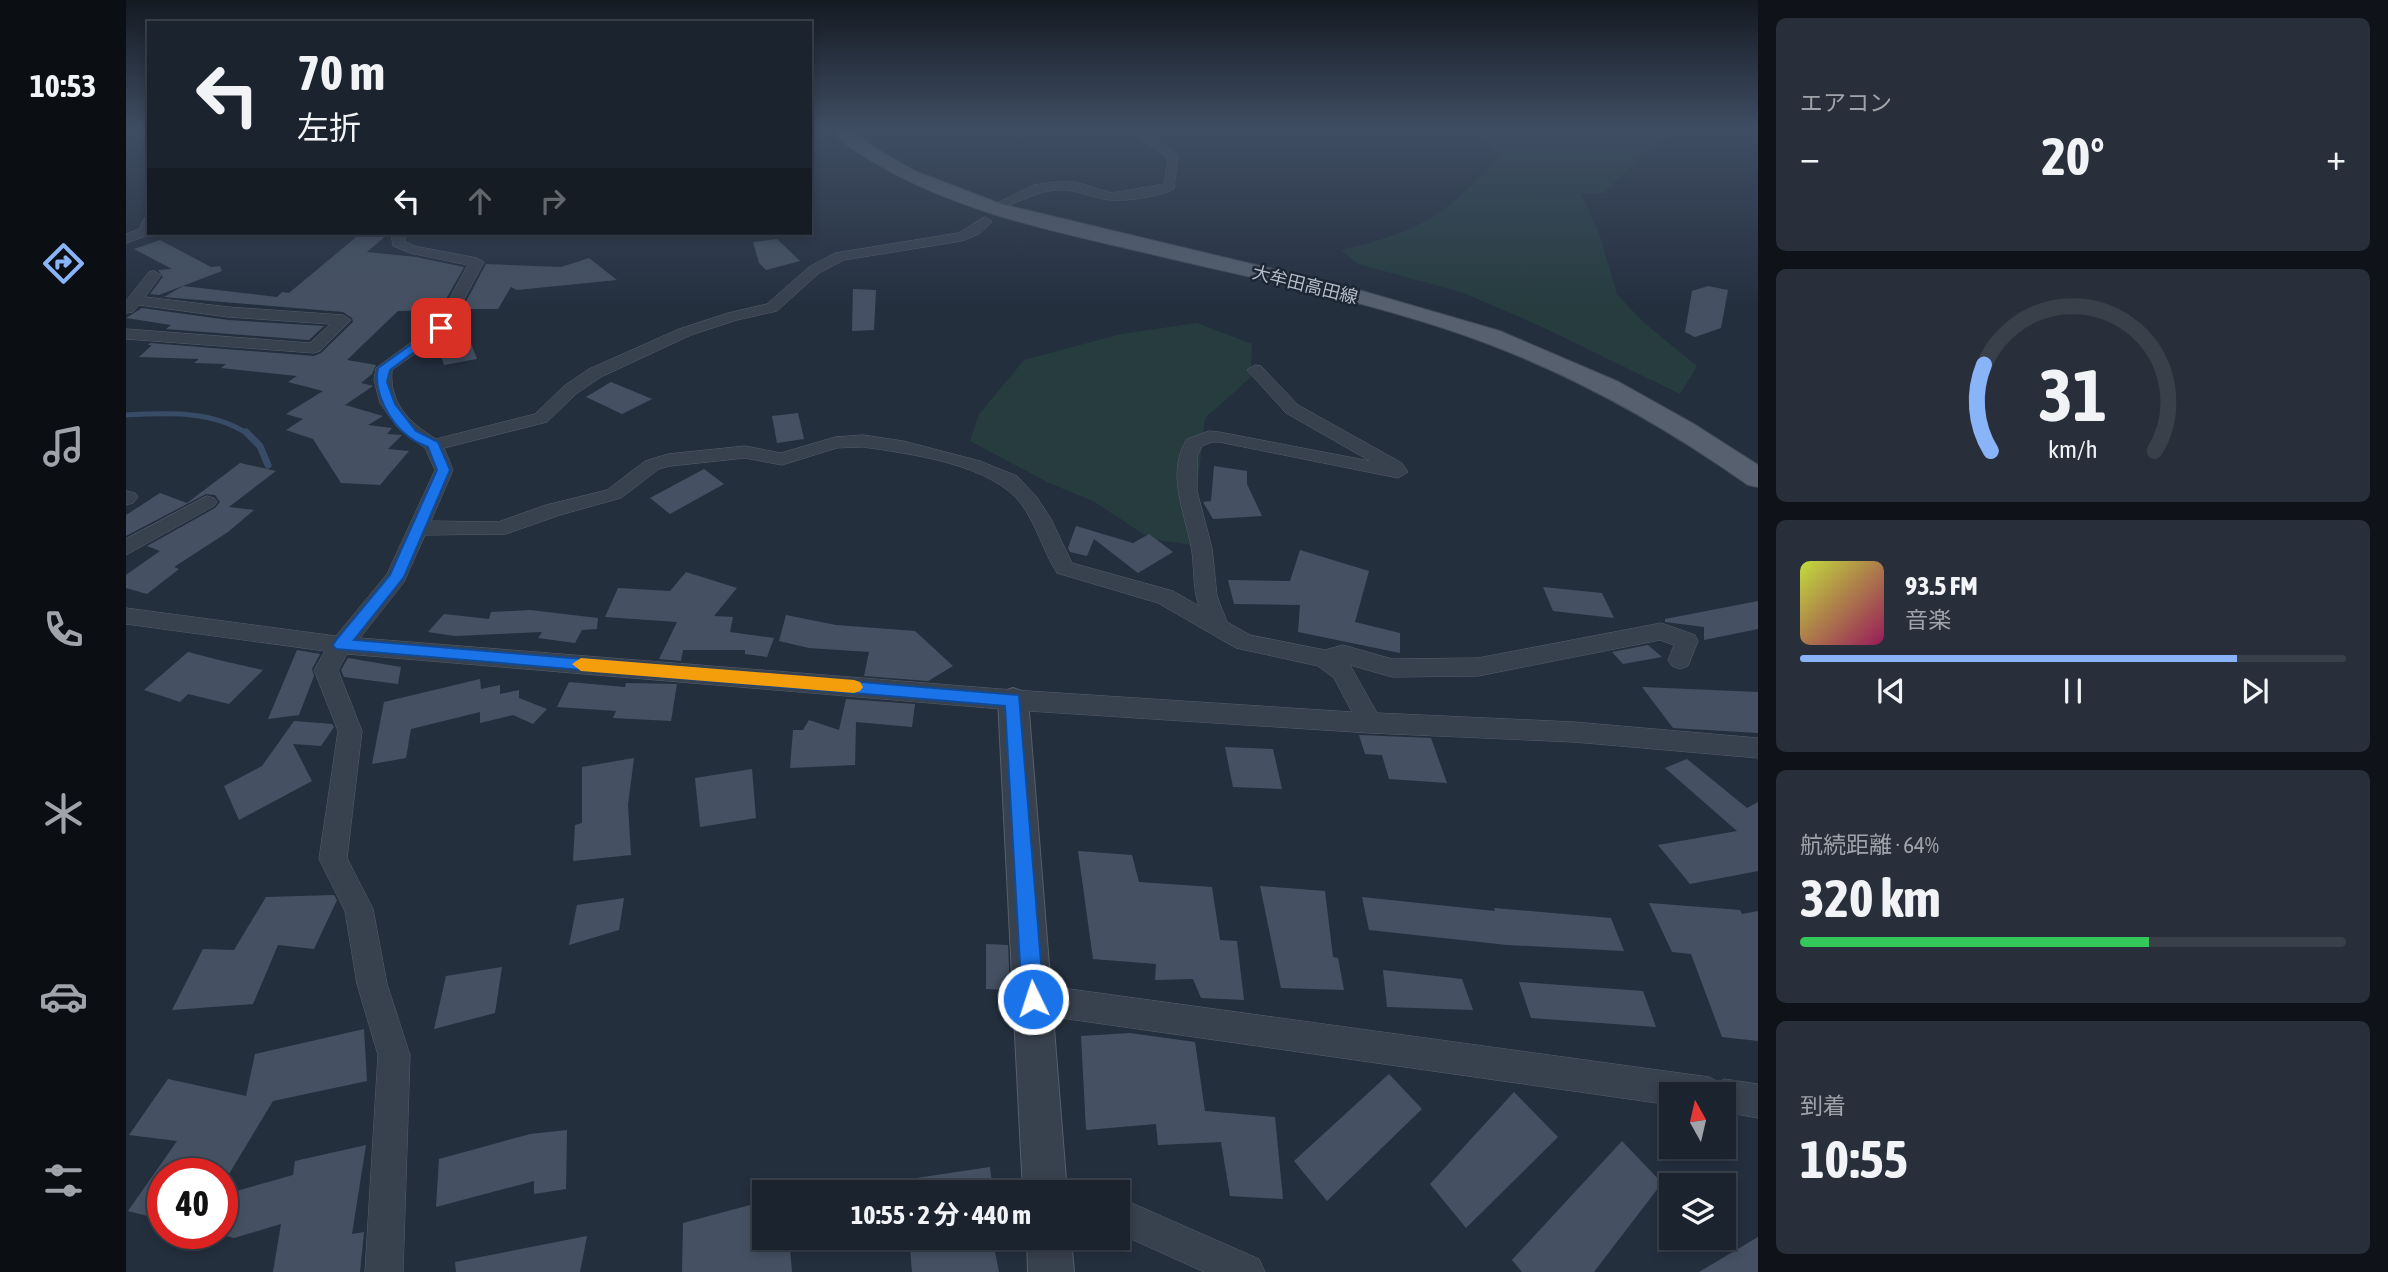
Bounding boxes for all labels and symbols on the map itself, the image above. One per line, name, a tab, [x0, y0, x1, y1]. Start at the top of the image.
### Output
street label: 大牟田高田線	[1250, 261, 1360, 308]
pin	[411, 298, 471, 358]
position arrow	[996, 962, 1070, 1036]
north arrow	[1659, 1082, 1736, 1158]
speed limit sign: 40	[147, 1158, 238, 1249]

